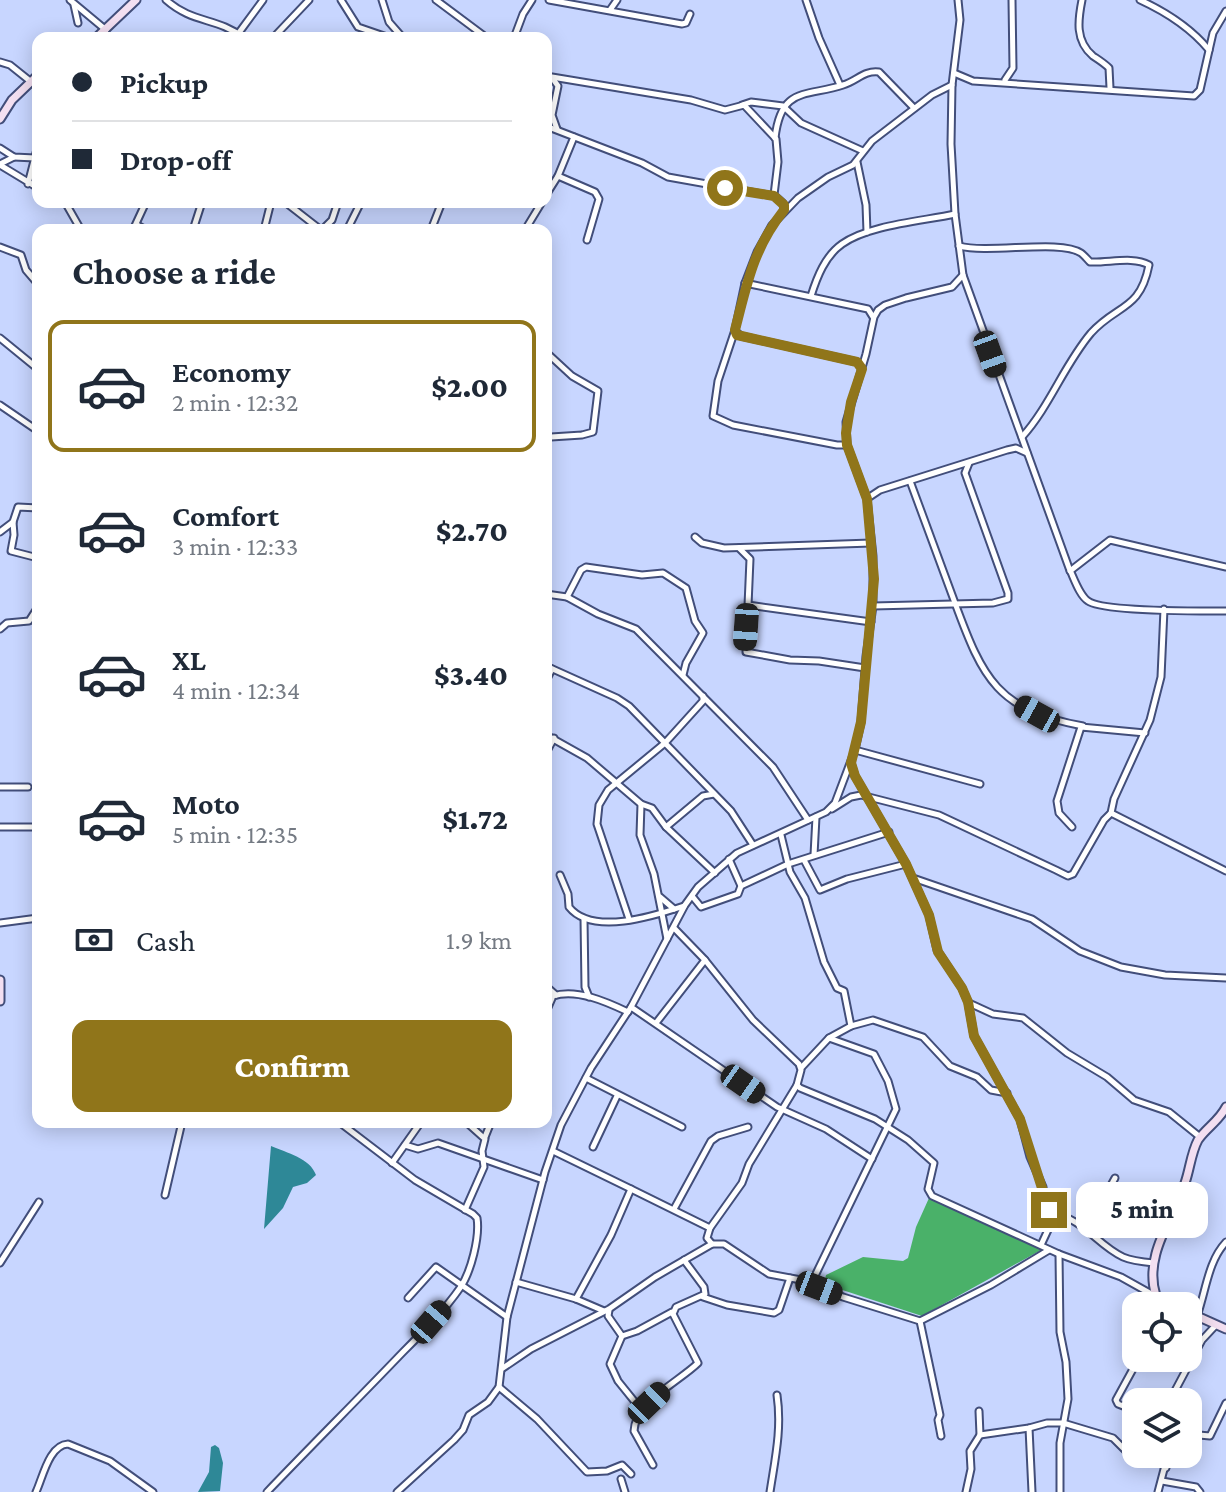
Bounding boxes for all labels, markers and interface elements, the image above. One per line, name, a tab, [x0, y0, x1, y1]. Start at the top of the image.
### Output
text: Pickup	[120, 66, 208, 99]
text: Drop-off	[120, 143, 231, 176]
route start	[707, 170, 743, 206]
text: Choose a ride	[72, 252, 276, 292]
car	[971, 327, 1009, 381]
icon: car	[76, 350, 148, 422]
text: Economy	[172, 355, 291, 388]
text: $2.00	[431, 370, 508, 403]
text: 2 min · 12:32	[172, 388, 299, 417]
icon: car	[76, 494, 148, 566]
text: Comfort	[172, 499, 279, 532]
text: $2.70	[436, 514, 508, 547]
text: 3 min · 12:33	[172, 532, 298, 561]
car	[732, 602, 760, 652]
icon: car	[76, 638, 148, 710]
text: XL	[172, 643, 206, 676]
text: $3.40	[434, 658, 508, 691]
text: 4 min · 12:34	[172, 676, 300, 705]
car	[1010, 692, 1064, 736]
icon: car	[76, 782, 148, 854]
text: Moto	[172, 787, 240, 820]
text: $1.72	[442, 802, 508, 835]
text: 5 min · 12:35	[172, 820, 298, 849]
icon: cash	[72, 918, 116, 962]
text: Cash	[136, 924, 195, 957]
text: 1.9 km	[446, 926, 512, 955]
button: Confirm	[72, 1020, 512, 1112]
car	[716, 1060, 770, 1108]
callout: 5 min	[1077, 1182, 1209, 1238]
route end	[1031, 1192, 1067, 1228]
text: 5 min	[1110, 1195, 1174, 1224]
car	[792, 1268, 846, 1308]
map controls	[1122, 1292, 1202, 1468]
button: locate	[1122, 1292, 1202, 1372]
car	[406, 1296, 456, 1348]
car	[623, 1378, 675, 1428]
button: layers	[1122, 1388, 1202, 1468]

